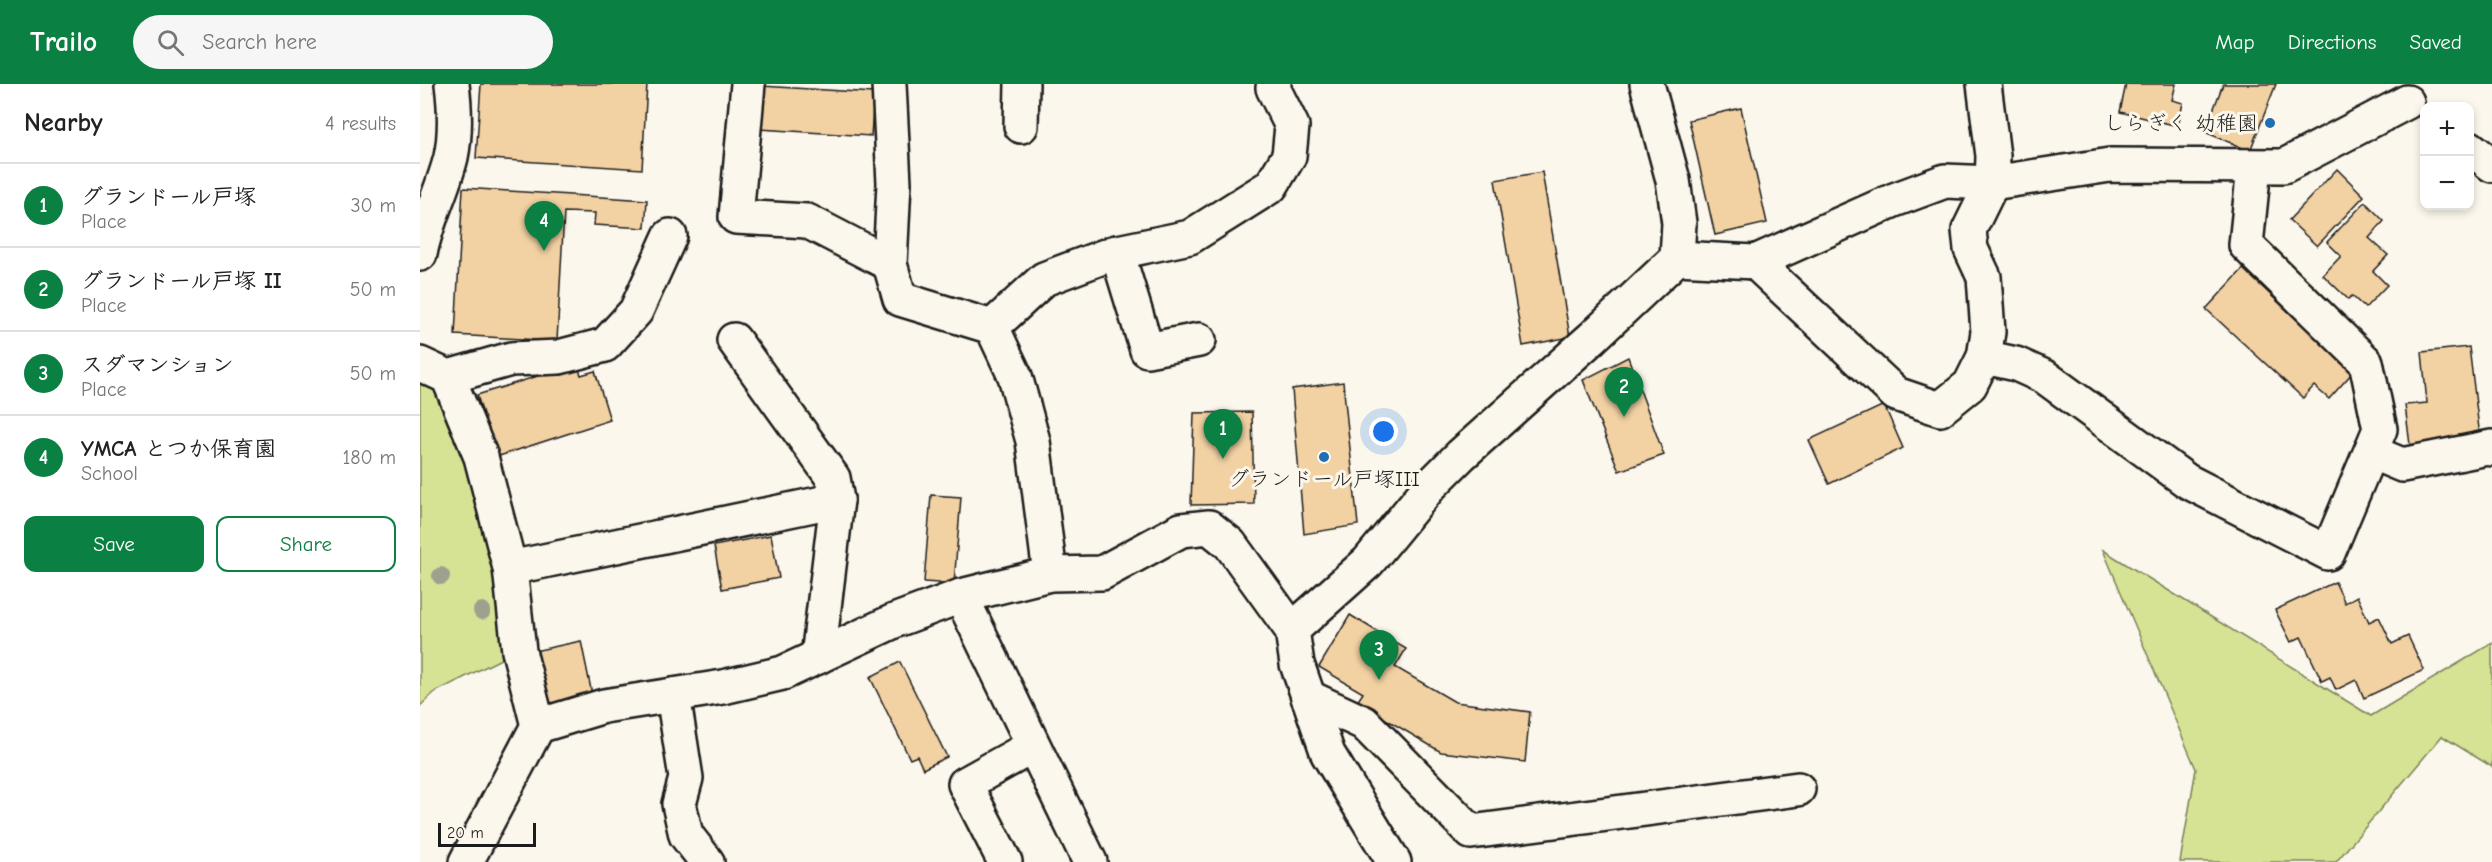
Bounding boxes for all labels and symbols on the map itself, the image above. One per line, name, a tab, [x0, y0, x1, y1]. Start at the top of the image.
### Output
place label: しらぎく 幼稚園	[2104, 111, 2258, 135]
marker: しらぎく 幼稚園	[2263, 116, 2277, 130]
pin: 4	[524, 202, 564, 251]
pin: 2	[1604, 368, 1644, 417]
pin: 1	[1204, 410, 1242, 459]
your location	[1369, 417, 1398, 446]
marker: グランドール戸塚III	[1317, 450, 1331, 464]
place label: グランドール戸塚III	[1228, 467, 1420, 491]
pin: 3	[1360, 630, 1398, 680]
scale bar	[438, 820, 536, 848]

